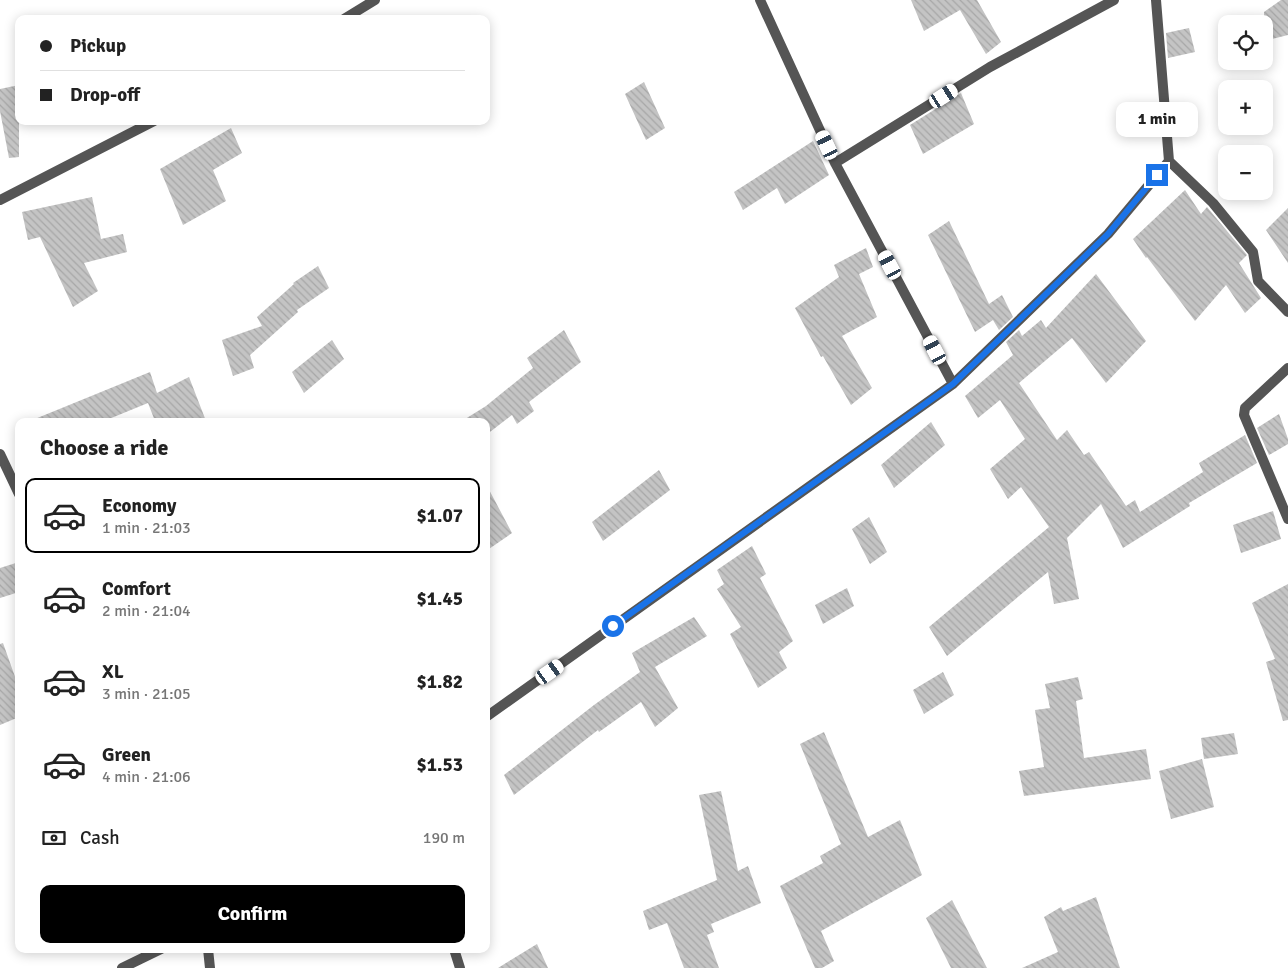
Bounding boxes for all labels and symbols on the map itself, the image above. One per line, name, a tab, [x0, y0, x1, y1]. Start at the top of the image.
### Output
car	[927, 82, 960, 110]
callout: 1 min	[1116, 102, 1198, 138]
car	[813, 128, 840, 162]
route end	[1146, 164, 1168, 186]
car	[876, 248, 903, 282]
car	[921, 333, 948, 367]
route start	[602, 615, 624, 637]
car	[533, 657, 566, 687]

